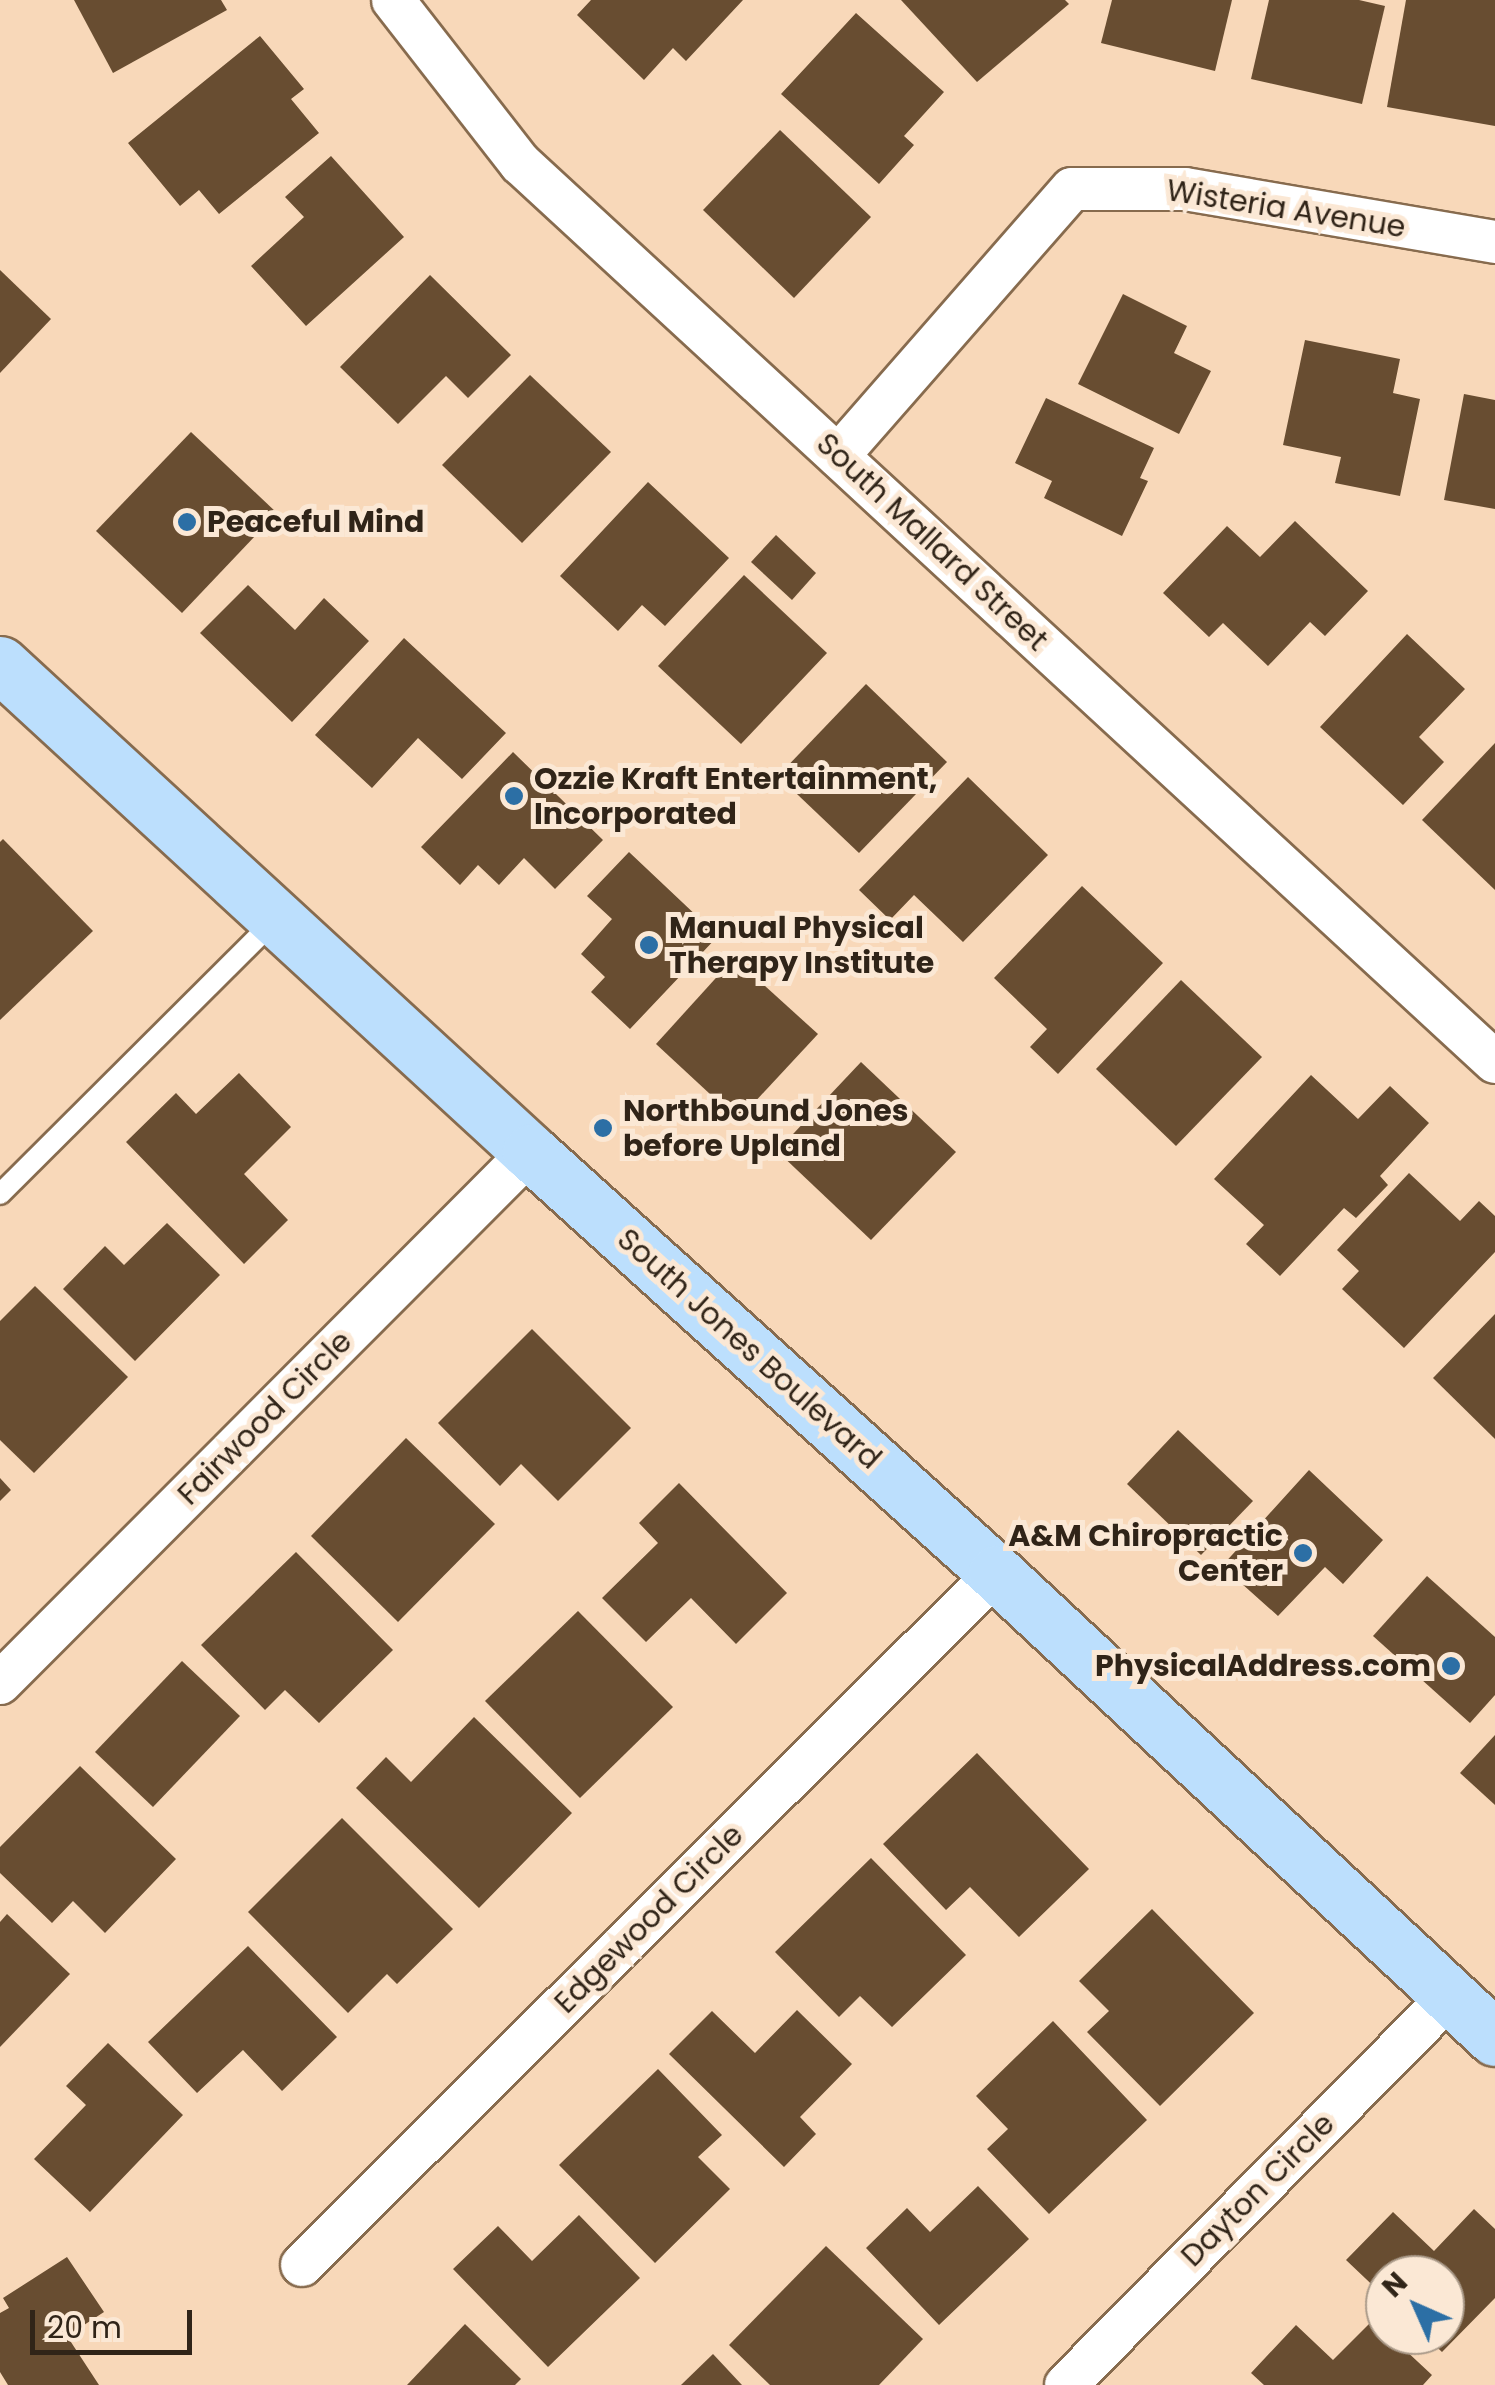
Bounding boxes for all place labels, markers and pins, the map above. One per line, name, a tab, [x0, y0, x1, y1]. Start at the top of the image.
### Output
place label: Peaceful Mind	[207, 504, 424, 540]
marker: Peaceful Mind	[176, 511, 198, 533]
place label: Ozzie Kraft Entertainment, Incorporated	[534, 761, 937, 832]
marker: Ozzie Kraft Entertainment, Incorporated	[503, 785, 525, 807]
place label: Manual Physical Therapy Institute	[669, 910, 934, 980]
marker: Manual Physical Therapy Institute	[638, 934, 660, 956]
place label: Northbound Jones before Upland	[623, 1093, 908, 1164]
marker: Northbound Jones before Upland	[592, 1117, 614, 1139]
place label: A&M Chiropractic Center	[1008, 1518, 1283, 1588]
marker: A&M Chiropractic Center	[1292, 1542, 1314, 1564]
place label: PhysicalAddress.com	[1095, 1648, 1431, 1684]
marker: PhysicalAddress.com	[1440, 1655, 1462, 1677]

